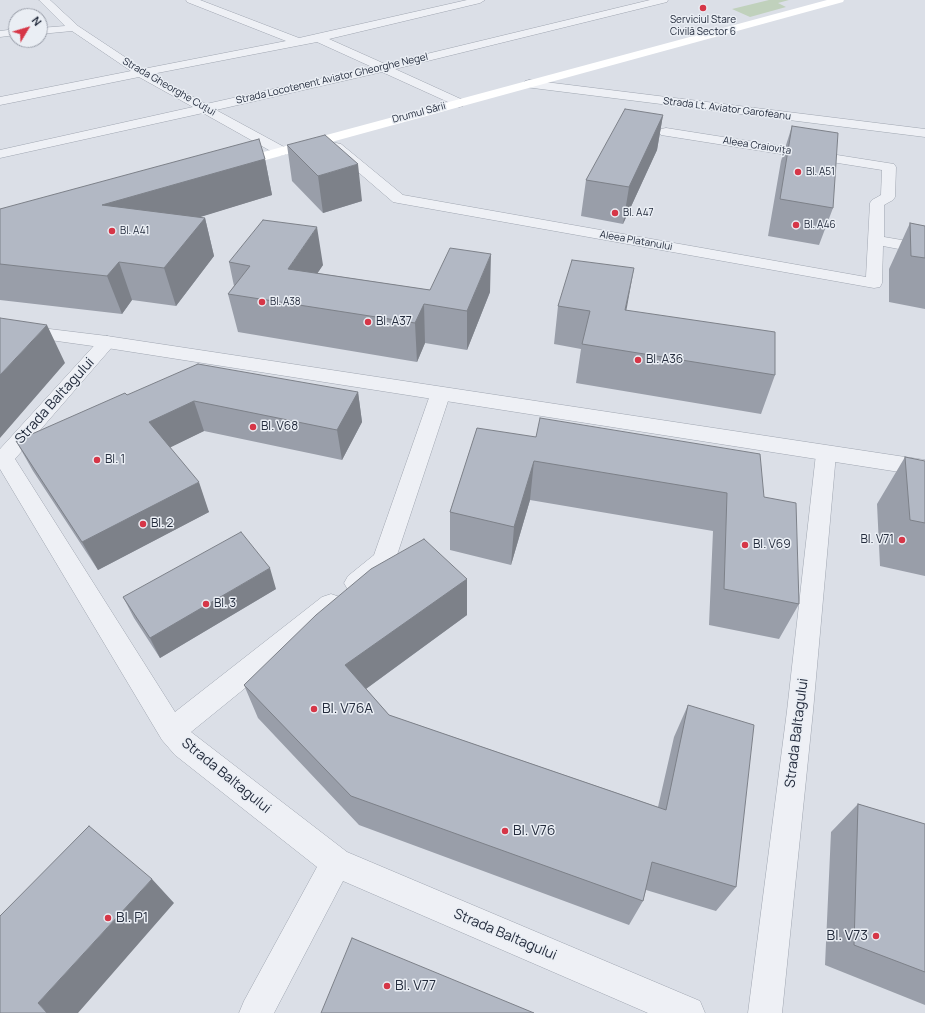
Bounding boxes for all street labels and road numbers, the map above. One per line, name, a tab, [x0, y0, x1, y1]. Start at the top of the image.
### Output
street label: Strada Locotenent Aviator Gheorghe Negel	[235, 51, 429, 107]
street label: Strada Gheorghe Cuțui	[120, 55, 218, 119]
street label: Strada Lt. Aviator Garofeanu	[662, 95, 792, 123]
street label: Drumul Sării	[391, 100, 447, 126]
street label: Aleea Craiovița	[722, 135, 792, 157]
street label: Aleea Platanului	[599, 229, 673, 253]
street label: Strada Baltagului	[12, 354, 98, 448]
street label: Strada Baltagului	[782, 677, 812, 789]
street label: Strada Baltagului	[178, 735, 274, 817]
street label: Strada Baltagului	[451, 906, 559, 964]

